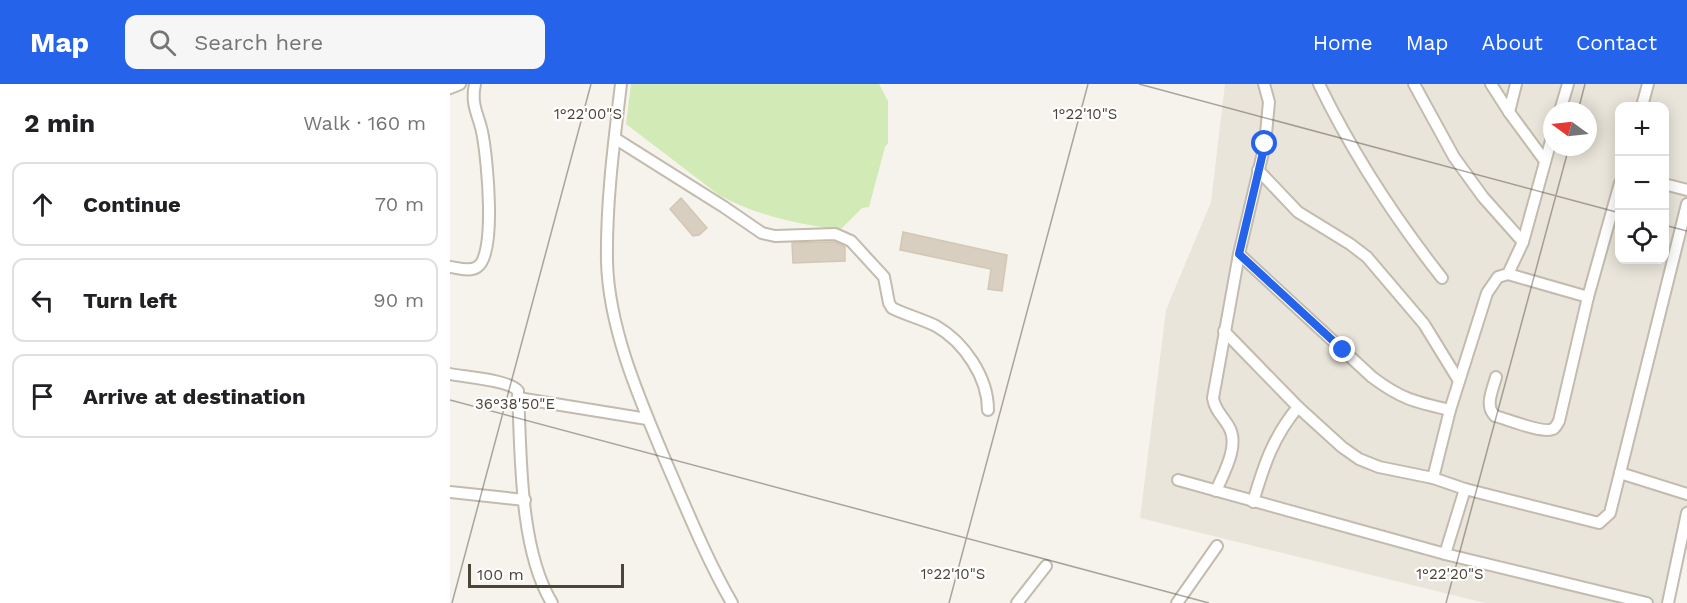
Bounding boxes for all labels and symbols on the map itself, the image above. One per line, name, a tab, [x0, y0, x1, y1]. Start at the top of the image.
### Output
north arrow	[1543, 102, 1597, 156]
text: 1°22'00"S	[554, 105, 622, 123]
text: 1°22'10"S	[1053, 105, 1117, 123]
route start	[1251, 130, 1277, 156]
route end	[1329, 336, 1355, 362]
text: 36°38'50"E	[475, 395, 555, 413]
scale bar	[468, 561, 624, 588]
text: 1°22'10"S	[921, 565, 985, 583]
text: 1°22'20"S	[1416, 565, 1484, 583]

